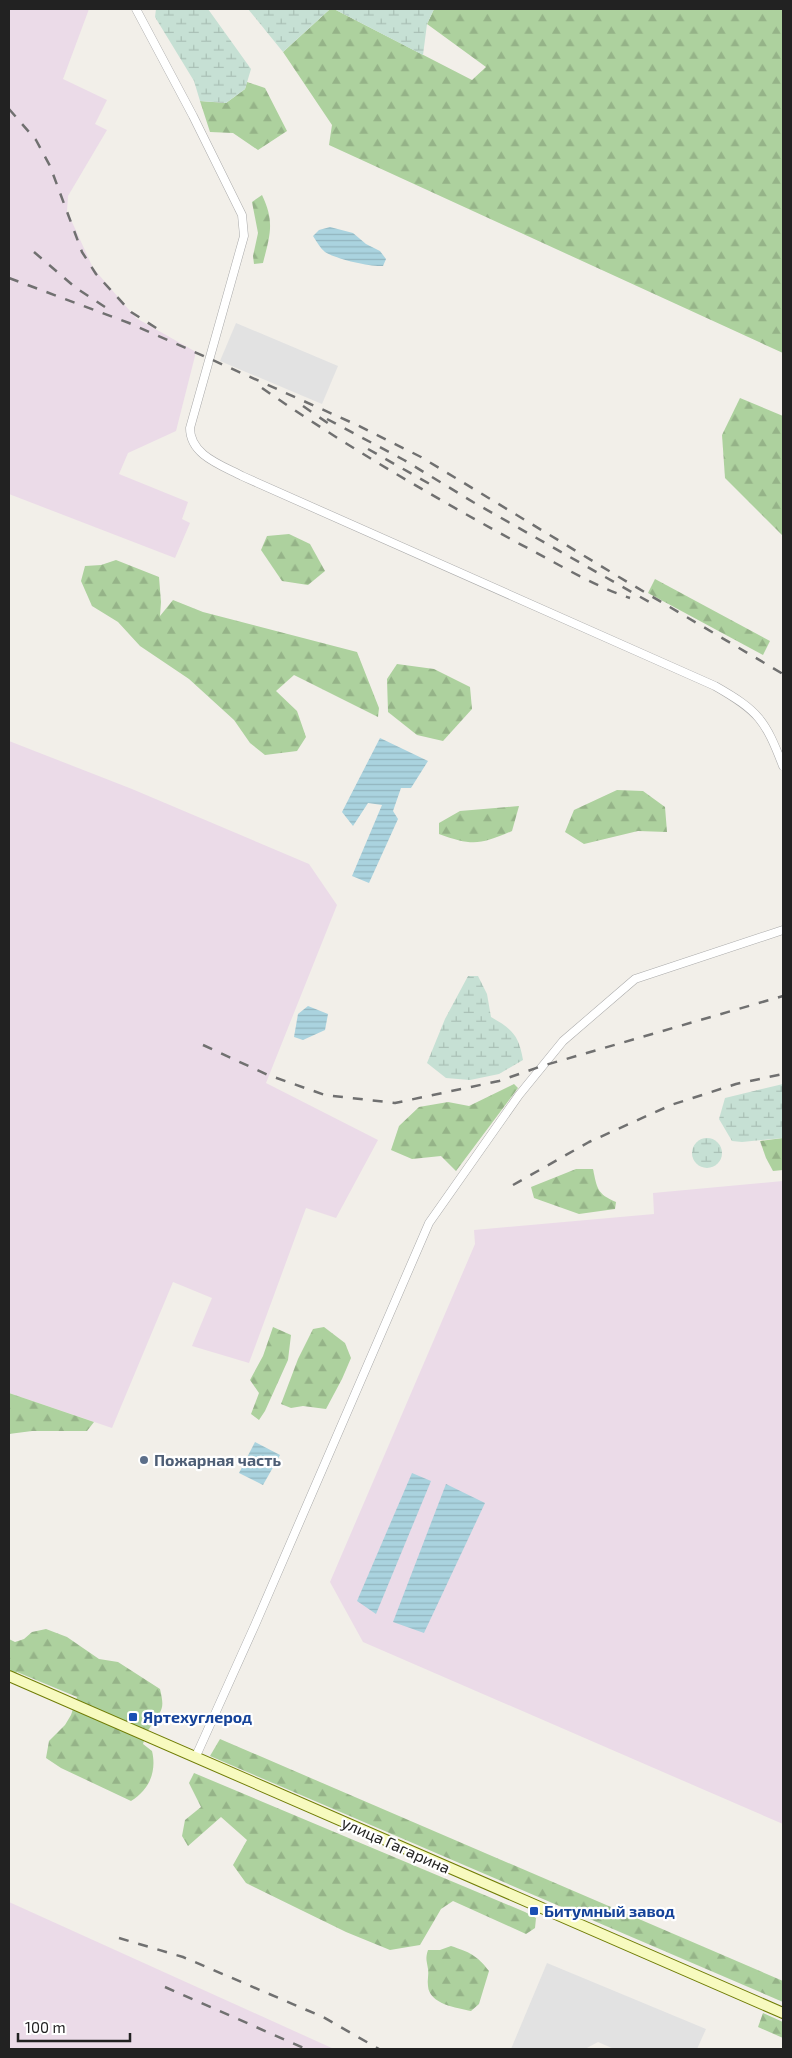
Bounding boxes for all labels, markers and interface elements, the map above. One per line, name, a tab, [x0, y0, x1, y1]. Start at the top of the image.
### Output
place label: Пожарная часть	[154, 1450, 281, 1469]
marker: Пожарная часть	[138, 1454, 150, 1466]
place label: Яртехуглерод	[143, 1707, 252, 1726]
marker: Яртехуглерод	[127, 1711, 139, 1723]
street label: улица Гагарина	[339, 1812, 453, 1878]
place label: Битумный завод	[544, 1901, 675, 1920]
marker: Битумный завод	[528, 1905, 540, 1917]
scale bar	[18, 2010, 130, 2042]
text: 100 m	[25, 2018, 66, 2036]

